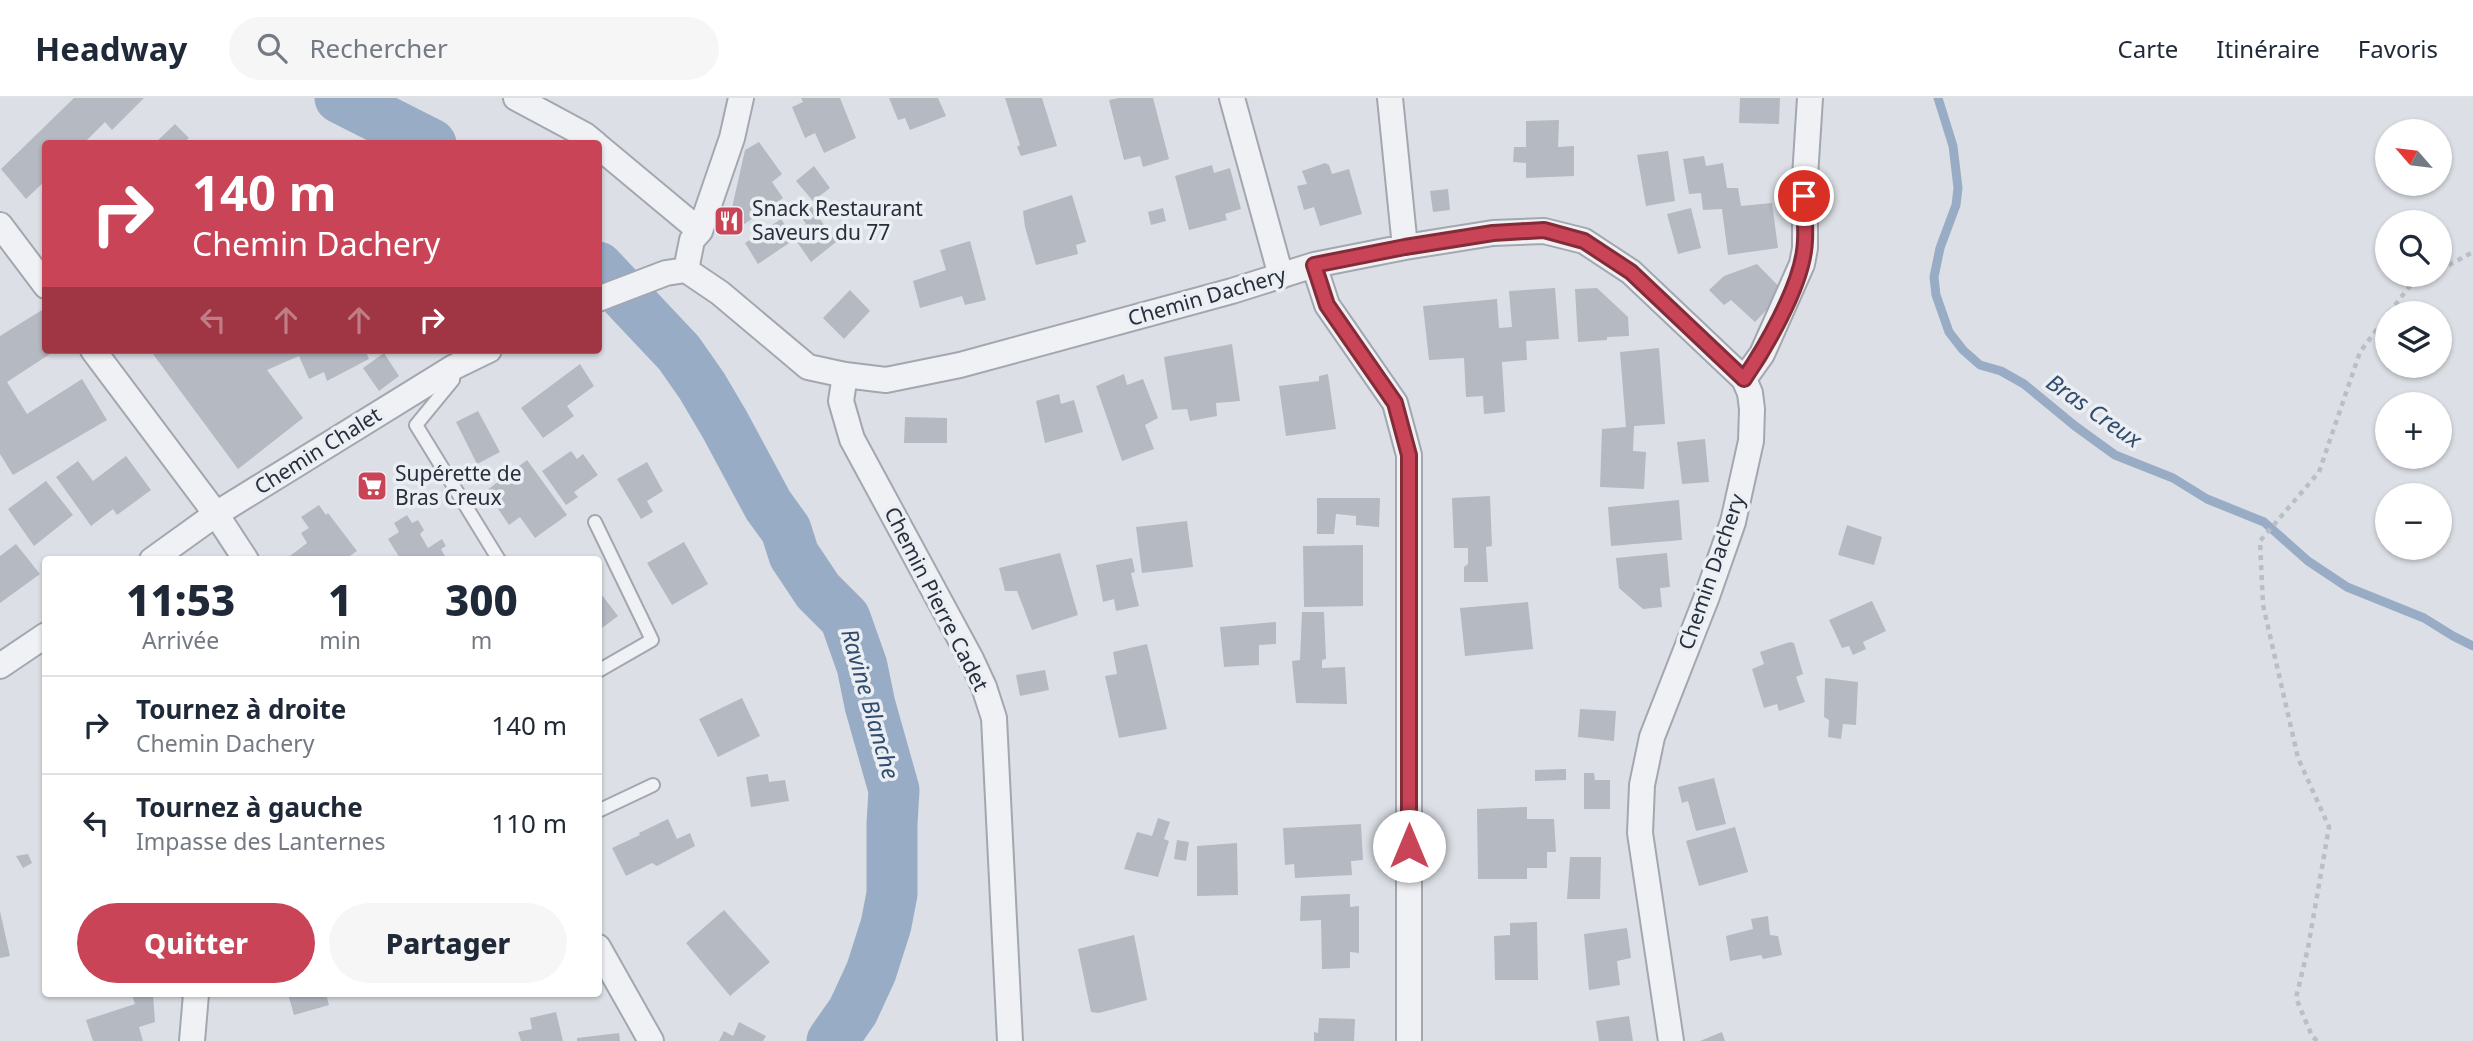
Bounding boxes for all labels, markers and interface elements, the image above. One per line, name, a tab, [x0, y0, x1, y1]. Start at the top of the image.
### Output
search box	[229, 17, 719, 80]
text: Headway	[35, 26, 187, 71]
icon: search	[253, 29, 291, 67]
text: Rechercher	[309, 30, 448, 66]
text: Carte	[2118, 32, 2178, 65]
text: Itinéraire	[2216, 32, 2320, 65]
text: Favoris	[2358, 32, 2438, 65]
north arrow	[2375, 119, 2452, 196]
map controls	[2375, 119, 2452, 560]
text: 140 m	[192, 159, 337, 225]
pin	[1774, 166, 1834, 226]
icon: right	[77, 168, 168, 259]
icon: arrive	[1785, 177, 1823, 215]
place label: Snack Restaurant Saveurs du 77	[752, 194, 923, 246]
restaurant icon: Snack Restaurant Saveurs du 77	[712, 204, 746, 238]
button: search	[2375, 210, 2452, 287]
text: Chemin Dachery	[192, 222, 440, 265]
street label: Chemin Dachery	[1125, 260, 1289, 332]
icon: left	[194, 301, 232, 339]
icon: ahead	[267, 301, 305, 339]
icon: ahead	[340, 301, 378, 339]
icon: right	[413, 301, 451, 339]
button: layers	[2375, 301, 2452, 378]
water label: Bras Creux	[2041, 366, 2149, 455]
button: +	[2375, 392, 2452, 469]
street label: Chemin Chalet	[249, 400, 386, 500]
place label: Supérette de Bras Creux	[395, 459, 522, 511]
supermarket icon: Supérette de Bras Creux	[355, 469, 389, 503]
button: −	[2375, 483, 2452, 560]
street label: Chemin Dachery	[1671, 490, 1751, 653]
street label: Chemin Pierre Cadet	[878, 502, 996, 696]
text: 11:53	[126, 571, 235, 628]
text: 1	[328, 571, 352, 628]
text: 300	[445, 571, 518, 628]
text: Arrivée	[142, 624, 219, 656]
text: min	[319, 624, 361, 656]
text: m	[471, 624, 492, 656]
water label: Ravine Blanche	[834, 625, 908, 783]
text: Tournez à droite	[136, 691, 346, 727]
icon: right	[77, 706, 115, 744]
text: 140 m	[491, 707, 567, 743]
text: Chemin Dachery	[136, 727, 315, 759]
text: Tournez à gauche	[136, 789, 363, 825]
icon: left	[77, 804, 115, 842]
text: 110 m	[491, 805, 567, 841]
position arrow	[1372, 809, 1446, 883]
text: Impasse des Lanternes	[136, 825, 386, 857]
button: Quitter	[77, 903, 315, 983]
button: Partager	[329, 903, 567, 983]

